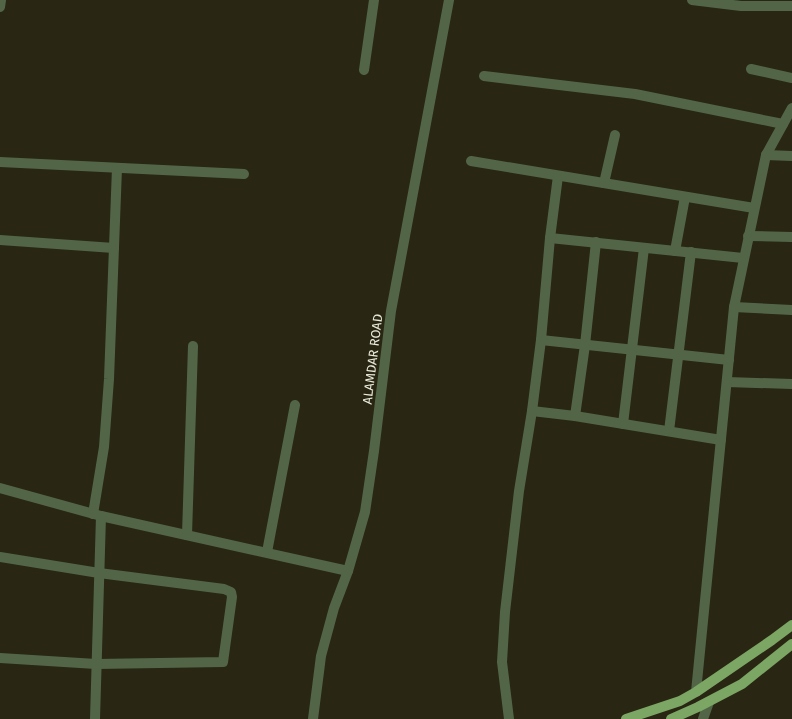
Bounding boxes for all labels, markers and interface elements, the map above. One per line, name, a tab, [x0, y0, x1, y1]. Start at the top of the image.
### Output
street label: ALAMDAR ROAD	[360, 313, 385, 405]

